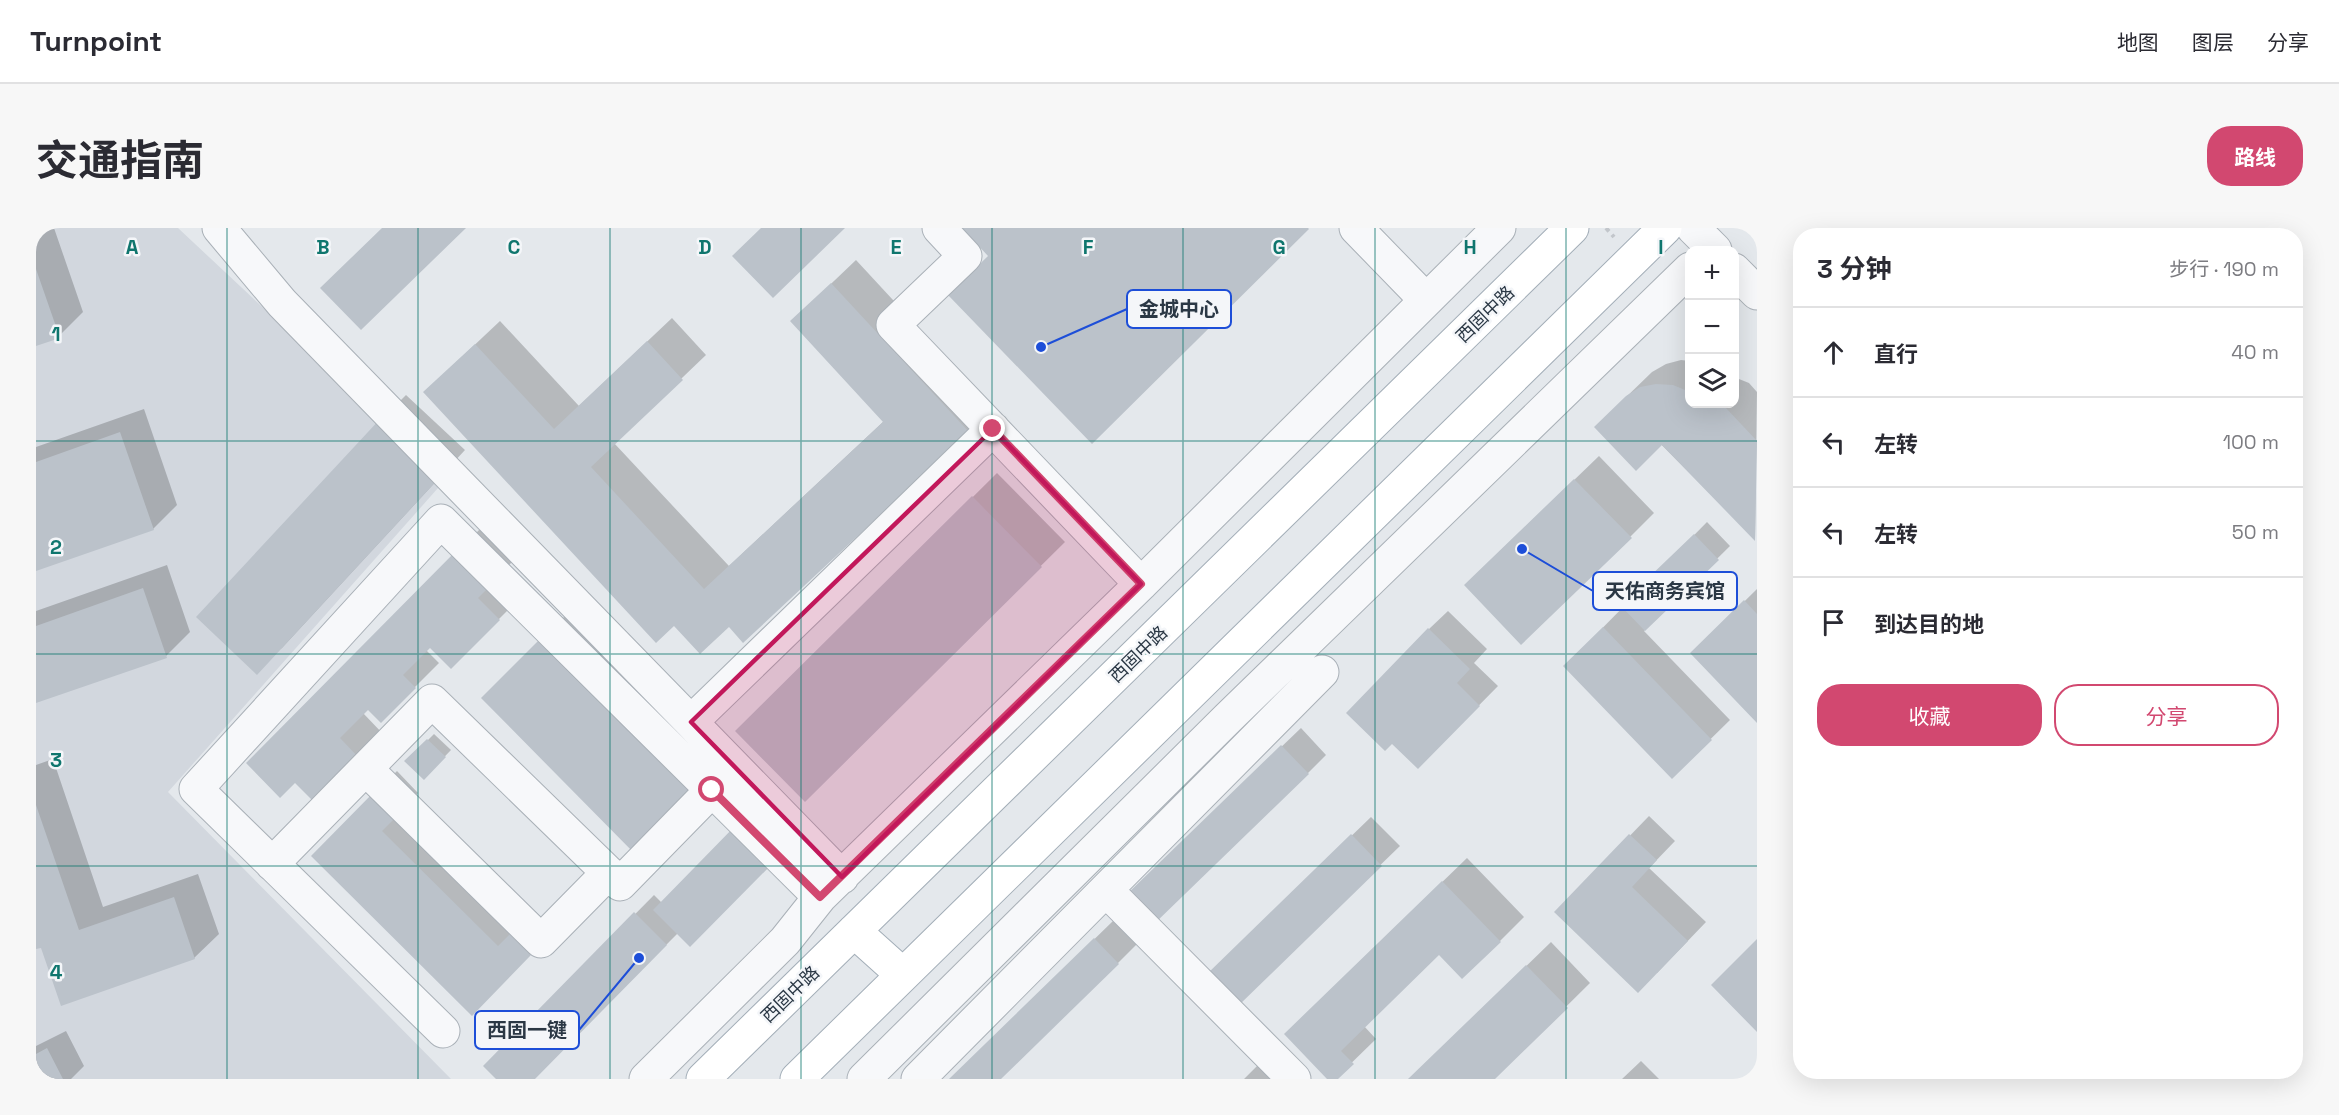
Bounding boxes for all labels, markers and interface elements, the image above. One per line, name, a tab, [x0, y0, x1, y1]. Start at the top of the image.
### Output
text: Turnpoint	[30, 23, 162, 59]
text: 地图	[2117, 29, 2159, 56]
text: 图层	[2192, 29, 2234, 56]
text: 分享	[2267, 29, 2309, 56]
button: 路线	[2207, 126, 2303, 186]
text: 交通指南	[36, 134, 204, 187]
text: A	[126, 234, 139, 260]
text: B	[316, 234, 330, 260]
text: C	[508, 234, 521, 260]
text: D	[698, 234, 712, 260]
text: E	[890, 234, 902, 260]
text: F	[1083, 234, 1094, 260]
text: G	[1272, 234, 1286, 260]
text: H	[1463, 234, 1477, 260]
text: I	[1658, 234, 1664, 260]
map controls	[1685, 246, 1739, 408]
button: +	[1685, 246, 1739, 300]
text: 3 分钟	[1817, 252, 1891, 286]
text: 步行 · 190 m	[2169, 256, 2279, 282]
street label: 西固中路	[1451, 281, 1519, 347]
callout: 金城中心	[1127, 290, 1231, 328]
text: 金城中心	[1139, 296, 1219, 322]
button: −	[1685, 300, 1739, 354]
text: 1	[51, 321, 61, 347]
icon: ahead	[1817, 336, 1850, 369]
text: 40 m	[2231, 339, 2279, 365]
text: 直行	[1874, 340, 1918, 368]
button: layers	[1685, 354, 1739, 408]
route end	[979, 415, 1005, 441]
icon: left	[1817, 426, 1850, 459]
text: 100 m	[2223, 429, 2279, 455]
text: 左转	[1874, 430, 1918, 458]
icon: left	[1817, 516, 1850, 549]
text: 50 m	[2232, 519, 2279, 545]
text: 左转	[1874, 520, 1918, 548]
text: 2	[50, 534, 62, 560]
callout: 天佑商务宾馆	[1593, 572, 1737, 610]
text: 天佑商务宾馆	[1605, 578, 1725, 604]
icon: arrive	[1817, 606, 1850, 639]
text: 到达目的地	[1874, 610, 1984, 638]
street label: 西固中路	[1104, 621, 1172, 687]
button: 收藏	[1817, 684, 2042, 746]
button: 分享	[2054, 684, 2279, 746]
text: 3	[50, 747, 62, 773]
route start	[698, 776, 724, 802]
text: 4	[50, 959, 63, 985]
street label: 西固中路	[756, 961, 824, 1027]
callout: 西固一键	[475, 1011, 579, 1049]
text: 西固一键	[487, 1017, 567, 1043]

